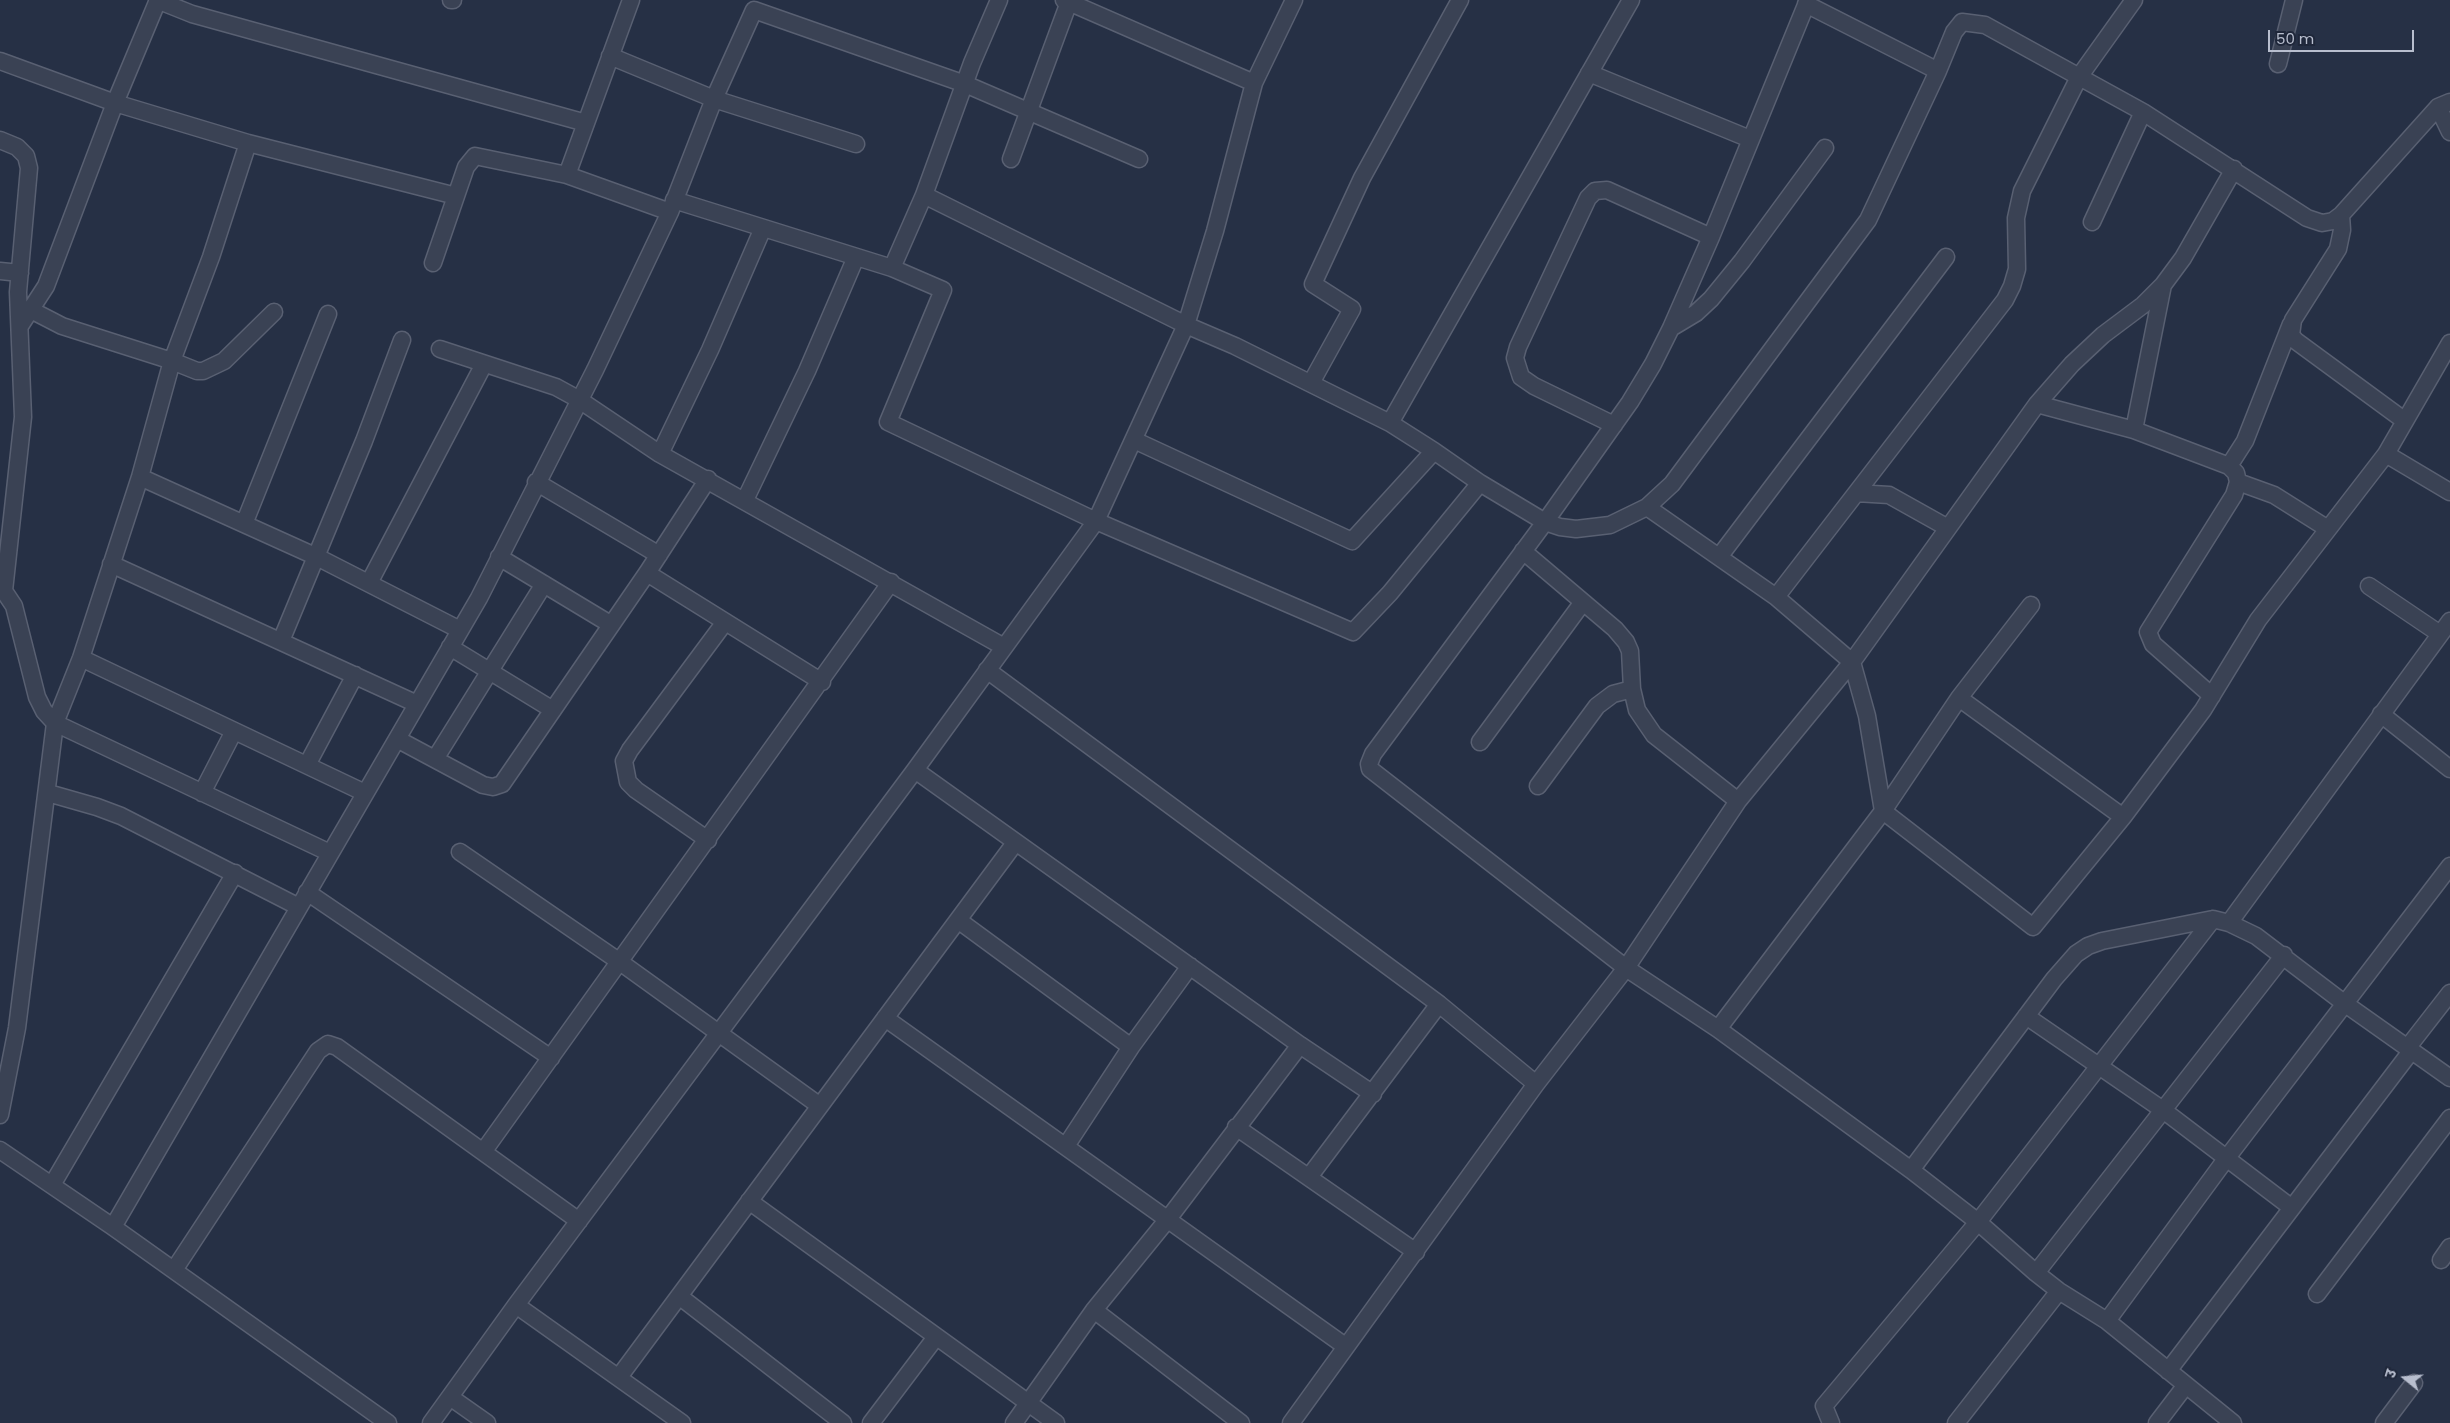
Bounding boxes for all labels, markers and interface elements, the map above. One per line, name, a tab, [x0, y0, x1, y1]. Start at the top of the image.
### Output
scale bar	[2270, 20, 2416, 52]
text: 50 m	[2276, 28, 2314, 49]
north arrow	[2380, 1353, 2430, 1403]
text: उ	[2380, 1367, 2401, 1380]

